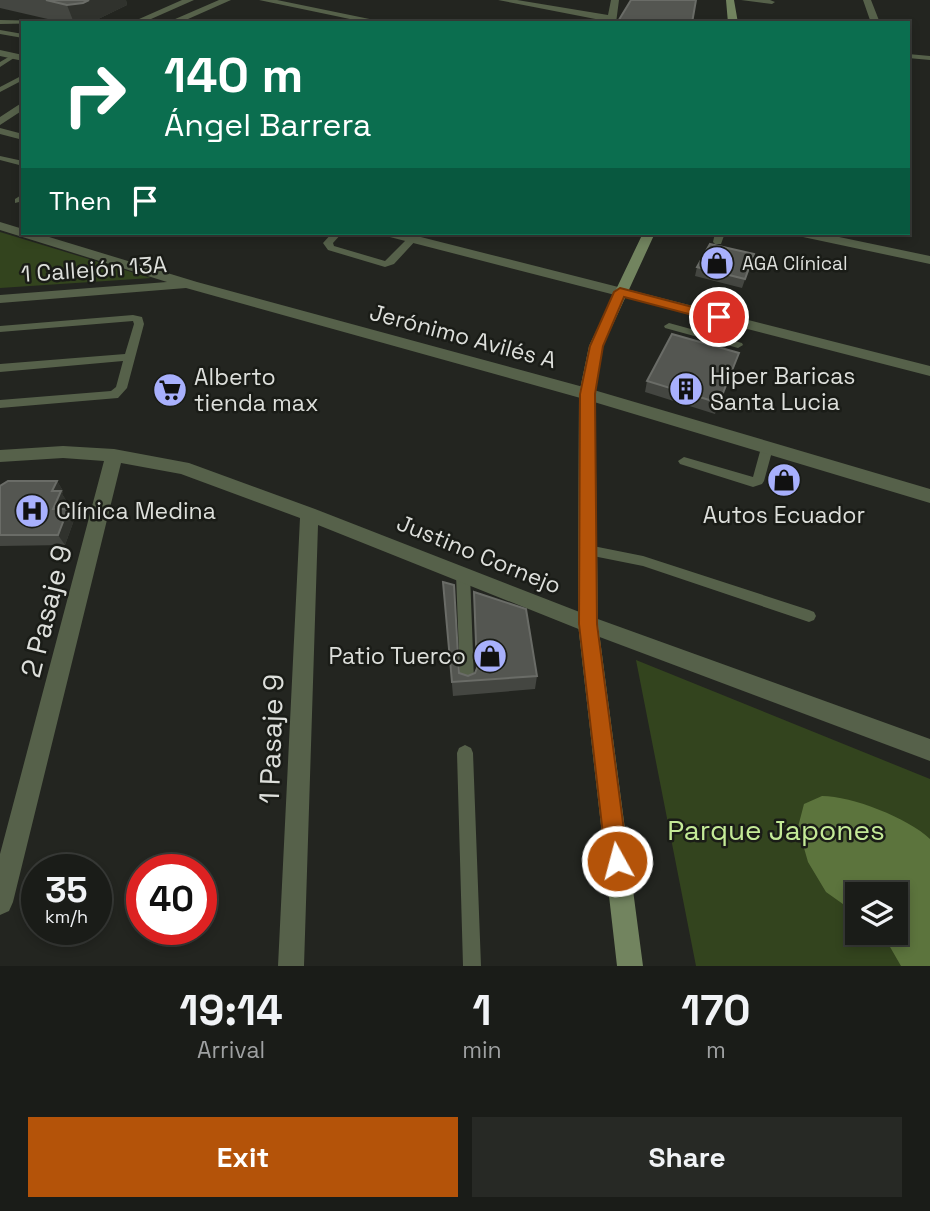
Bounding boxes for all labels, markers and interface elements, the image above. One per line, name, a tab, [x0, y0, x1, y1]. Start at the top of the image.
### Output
text: 140 m	[164, 44, 303, 106]
icon: right	[49, 49, 140, 140]
text: Ángel Barrera	[164, 105, 371, 145]
icon: arrive	[126, 182, 164, 220]
text: Then	[49, 184, 112, 218]
shop icon: AGA Clínical	[698, 244, 736, 282]
street label: 1 Callejón 13A	[20, 249, 168, 289]
place label: AGA Clínical	[742, 251, 848, 276]
pin	[689, 287, 749, 347]
street label: Jerónimo Avilés A	[366, 297, 560, 375]
icon: arrive	[700, 298, 738, 336]
place label: Hiper Baricas Santa Lucia	[710, 361, 855, 417]
place label: Alberto tienda max	[194, 362, 319, 418]
building icon: Hiper Baricas Santa Lucia	[667, 370, 705, 408]
supermarket icon: Alberto tienda max	[151, 371, 189, 409]
shop icon: Autos Ecuador	[765, 461, 803, 499]
hospital icon: Clínica Medina	[13, 492, 51, 530]
place label: Clínica Medina	[56, 496, 216, 526]
place label: Autos Ecuador	[703, 500, 865, 530]
street label: Justino Cornejo	[392, 507, 566, 601]
street label: 2 Pasaje 9	[12, 541, 80, 681]
shop icon: Patio Tuerco	[471, 637, 509, 675]
place label: Patio Tuerco	[329, 641, 466, 671]
street label: 1 Pasaje 9	[251, 673, 291, 805]
park label: Parque Japones	[667, 812, 885, 848]
position arrow	[580, 824, 654, 898]
speed limit sign: 40	[126, 854, 217, 945]
text: 35	[45, 868, 88, 912]
map controls	[845, 882, 908, 945]
button: layers	[845, 882, 908, 945]
text: km/h	[45, 905, 88, 928]
text: 19:14	[180, 984, 283, 1037]
text: 1	[472, 984, 491, 1037]
text: 170	[681, 984, 750, 1037]
text: Arrival	[197, 1035, 265, 1065]
text: min	[462, 1035, 502, 1065]
text: m	[706, 1035, 726, 1065]
button: Exit	[28, 1117, 458, 1197]
button: Share	[472, 1117, 902, 1197]

